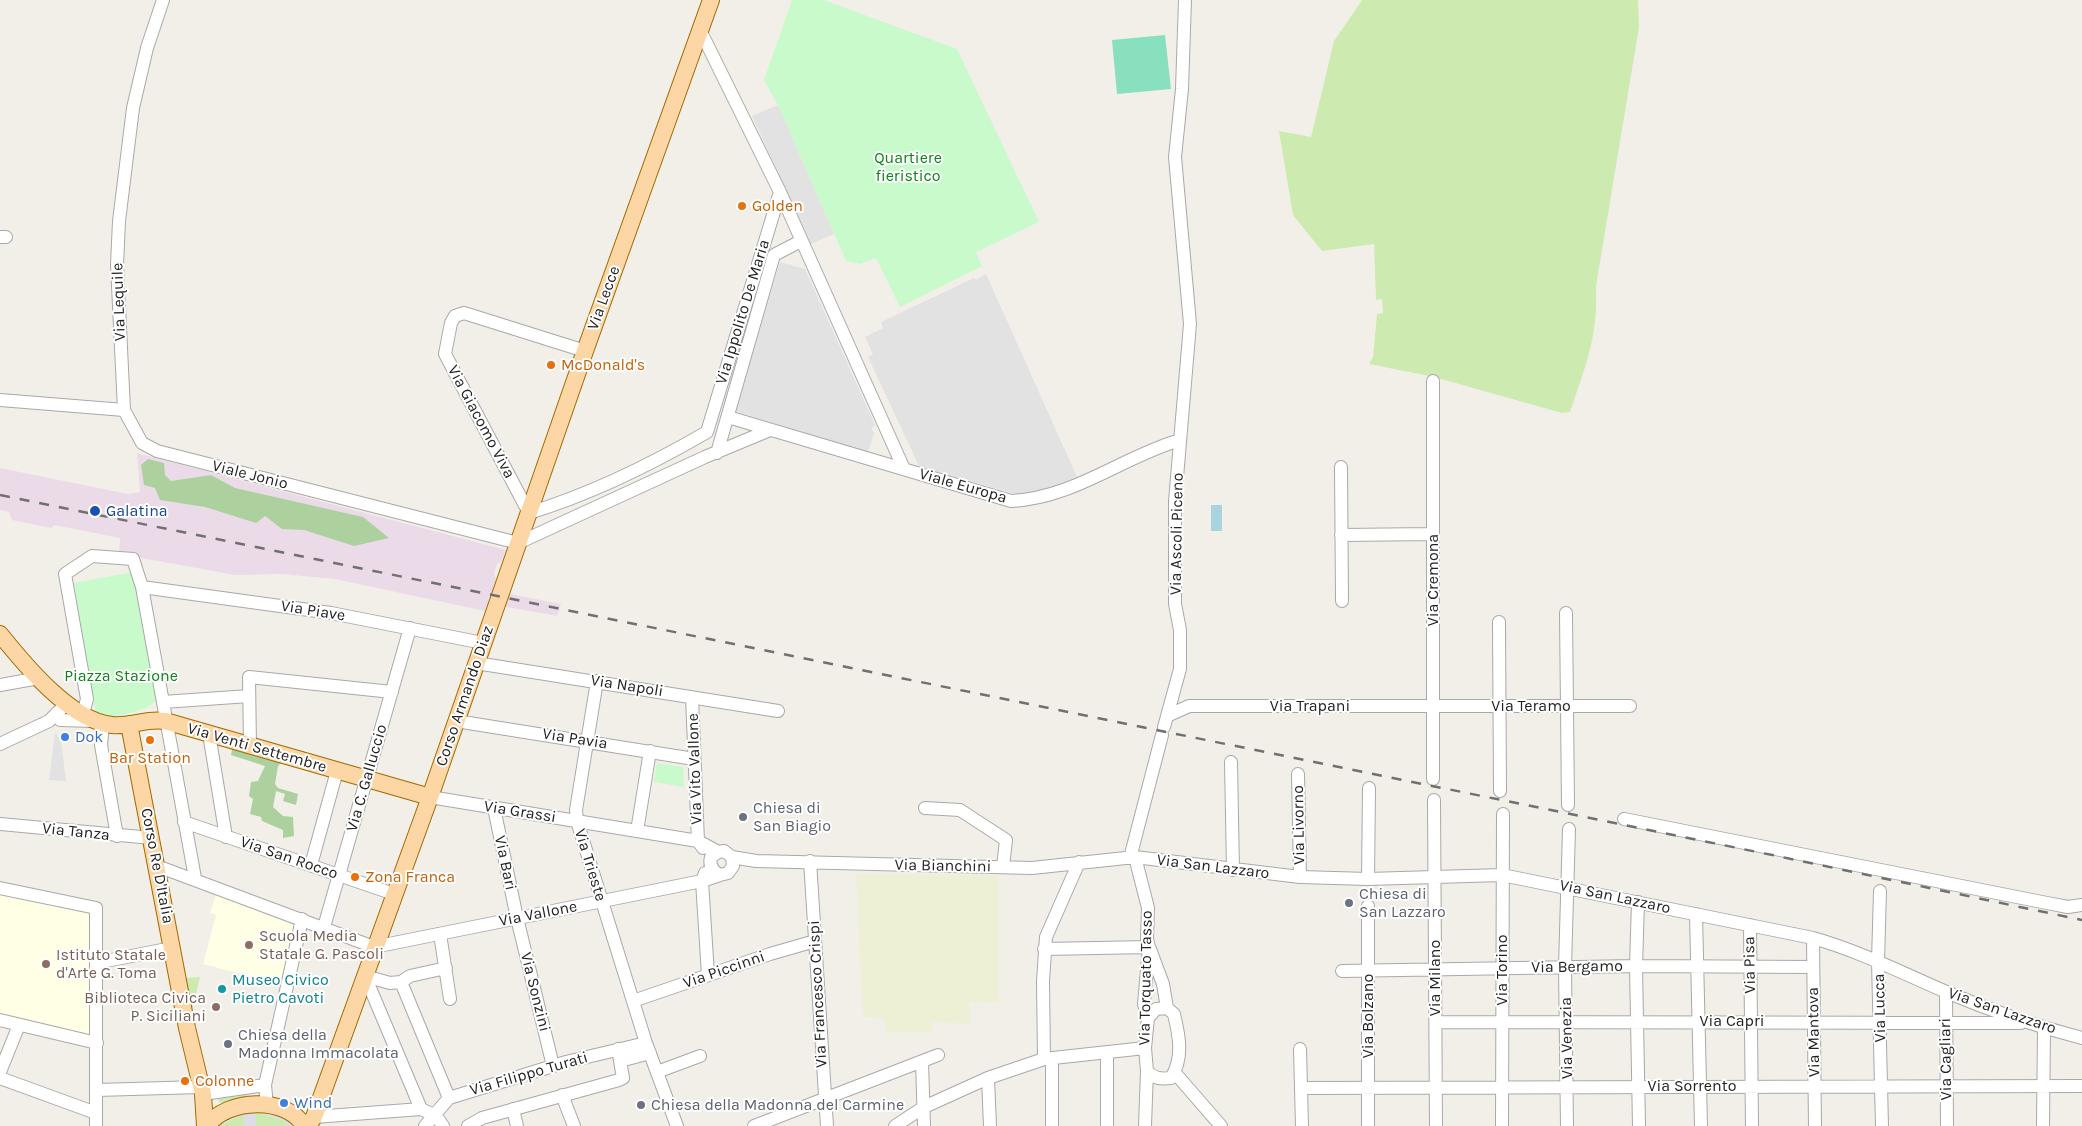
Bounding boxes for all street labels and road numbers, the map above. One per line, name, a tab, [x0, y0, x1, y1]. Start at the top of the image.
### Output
street label: Via Ippolito De Maria	[712, 237, 774, 387]
street label: Via Lequile	[108, 262, 130, 342]
street label: Via Lecce	[584, 263, 624, 333]
street label: Via Giacomo Viva	[443, 362, 519, 482]
street label: Viale Jonio	[210, 456, 290, 494]
street label: Viale Europa	[917, 464, 1009, 508]
street label: Via Ascoli Piceno	[1166, 473, 1188, 595]
street label: Via Cremona	[1423, 534, 1443, 626]
street label: Via Piave	[279, 596, 347, 626]
street label: Corso Armando Diaz	[432, 623, 498, 769]
street label: Via Napoli	[589, 671, 665, 701]
street label: Via Trapani	[1270, 696, 1350, 716]
street label: Via Teramo	[1491, 696, 1571, 716]
street label: Via Vito Vallone	[683, 713, 707, 825]
street label: Via Venti Settembre	[185, 719, 329, 777]
street label: Via C. Galluccio	[343, 722, 391, 834]
street label: Via Pavia	[541, 724, 609, 754]
street label: Via Livorno	[1289, 785, 1309, 865]
street label: Via Grassi	[483, 797, 557, 827]
street label: Corso Re D'Italia	[136, 807, 178, 925]
street label: Via Tanza	[41, 819, 111, 845]
street label: Via Trieste	[570, 827, 610, 903]
street label: Via San Rocco	[238, 832, 340, 884]
street label: Via Bari	[490, 834, 520, 892]
street label: Via San Lazzaro	[1156, 851, 1270, 883]
street label: Via Bianchini	[895, 856, 991, 876]
street label: Via San Lazzaro	[1558, 876, 1672, 918]
street label: Via Vallone	[497, 897, 579, 931]
street label: Via Torquato Tasso	[1135, 910, 1157, 1046]
street label: Via Francesco Crispi	[805, 920, 831, 1068]
street label: Via Torino	[1492, 935, 1512, 1005]
street label: Via Pisa	[1740, 936, 1760, 994]
street label: Via Milano	[1425, 940, 1445, 1016]
street label: Via Piccinni	[681, 947, 767, 993]
street label: Via Sonzini	[516, 950, 554, 1034]
street label: Via Bergamo	[1531, 957, 1623, 977]
street label: Via Lucca	[1870, 973, 1890, 1043]
street label: Via Bolzano	[1358, 974, 1378, 1058]
street label: Via San Lazzaro	[1945, 984, 2059, 1038]
street label: Via Mantova	[1804, 987, 1824, 1077]
street label: Via Venezia	[1557, 997, 1577, 1079]
street label: Via Capri	[1700, 1011, 1764, 1031]
street label: Via Cagliari	[1936, 1018, 1956, 1100]
street label: Via Filippo Turati	[468, 1048, 590, 1100]
street label: Via Sorrento	[1648, 1076, 1736, 1096]

